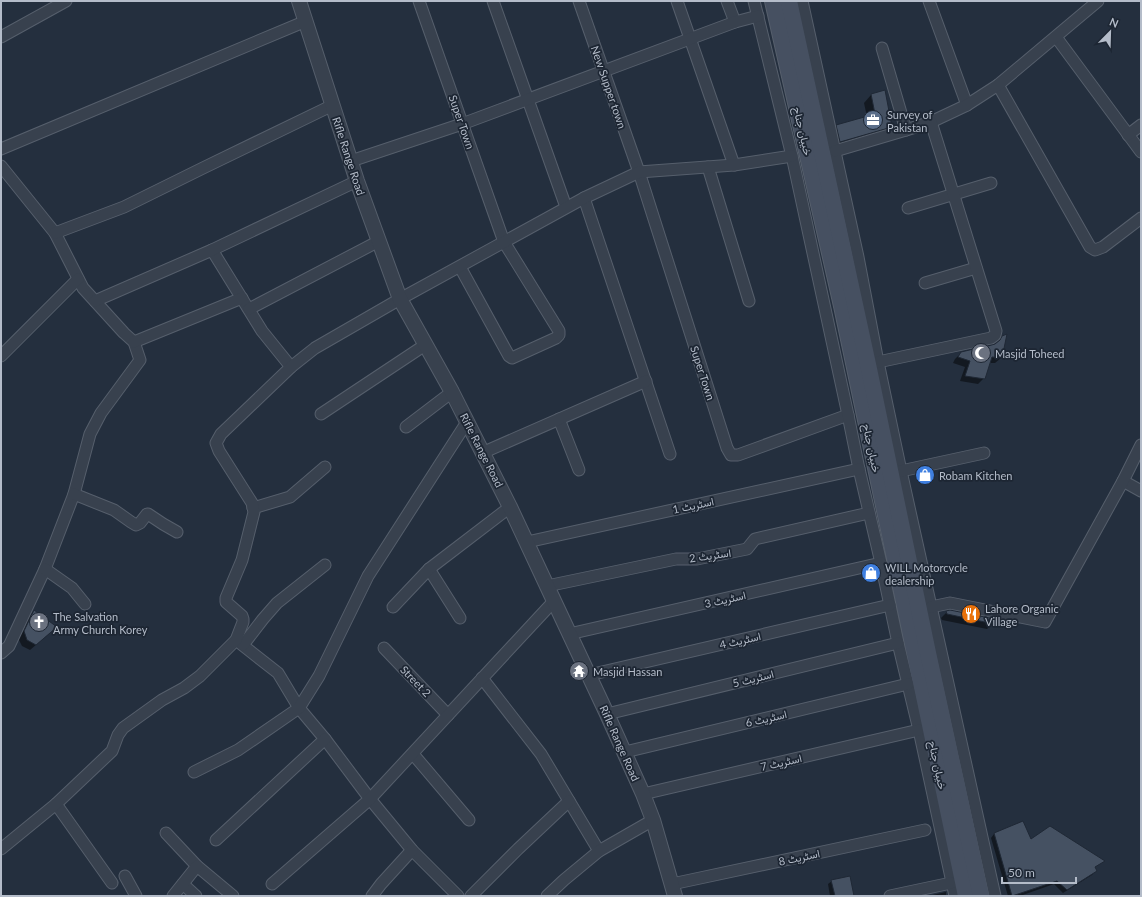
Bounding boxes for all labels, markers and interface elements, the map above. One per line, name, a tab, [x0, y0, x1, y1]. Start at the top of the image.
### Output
north arrow	[1090, 12, 1130, 52]
text: N	[1108, 15, 1121, 30]
street label: New Supper town	[589, 44, 629, 130]
street label: Super Town	[447, 93, 477, 151]
street label: خیبان جناح	[789, 105, 815, 157]
place label: Survey of Pakistan	[887, 108, 933, 134]
office icon: Survey of Pakistan	[862, 109, 884, 131]
street label: Rifle Range Road	[330, 115, 368, 197]
mosque icon: Masjid Toheed	[970, 342, 992, 364]
street label: Super Town	[688, 344, 718, 402]
place label: Masjid Toheed	[995, 347, 1065, 360]
street label: Rifle Range Road	[458, 411, 506, 489]
street label: خیبان جناح	[859, 422, 884, 474]
shop icon: Robam Kitchen	[914, 464, 936, 486]
place label: Robam Kitchen	[939, 469, 1012, 482]
street label: اسٹریٹ 1	[671, 494, 715, 517]
street label: اسٹریٹ 2	[688, 546, 732, 565]
place label: WILL Motorcycle dealership	[885, 561, 968, 587]
shop icon: WILL Motorcycle dealership	[860, 562, 882, 584]
street label: اسٹریٹ 3	[703, 588, 747, 611]
place label: Lahore Organic Village	[985, 602, 1059, 628]
restaurant icon: Lahore Organic Village	[960, 603, 982, 625]
place label: The Salvation Army Church Korey	[53, 610, 148, 636]
church icon: The Salvation Army Church Korey	[28, 611, 50, 633]
street label: اسٹریٹ 4	[718, 629, 762, 652]
temple icon: Masjid Hassan	[568, 660, 590, 682]
street label: Street 2	[398, 663, 434, 699]
place label: Masjid Hassan	[593, 665, 662, 678]
street label: اسٹریٹ 5	[731, 667, 775, 690]
street label: Rifle Range Road	[597, 703, 643, 783]
street label: اسٹریٹ 6	[744, 707, 788, 730]
street label: خیبان جناح	[925, 739, 950, 791]
street label: اسٹریٹ 7	[759, 751, 803, 774]
street label: اسٹریٹ 8	[777, 846, 821, 869]
scale bar	[1002, 859, 1076, 885]
text: 50 m	[1008, 865, 1035, 880]

